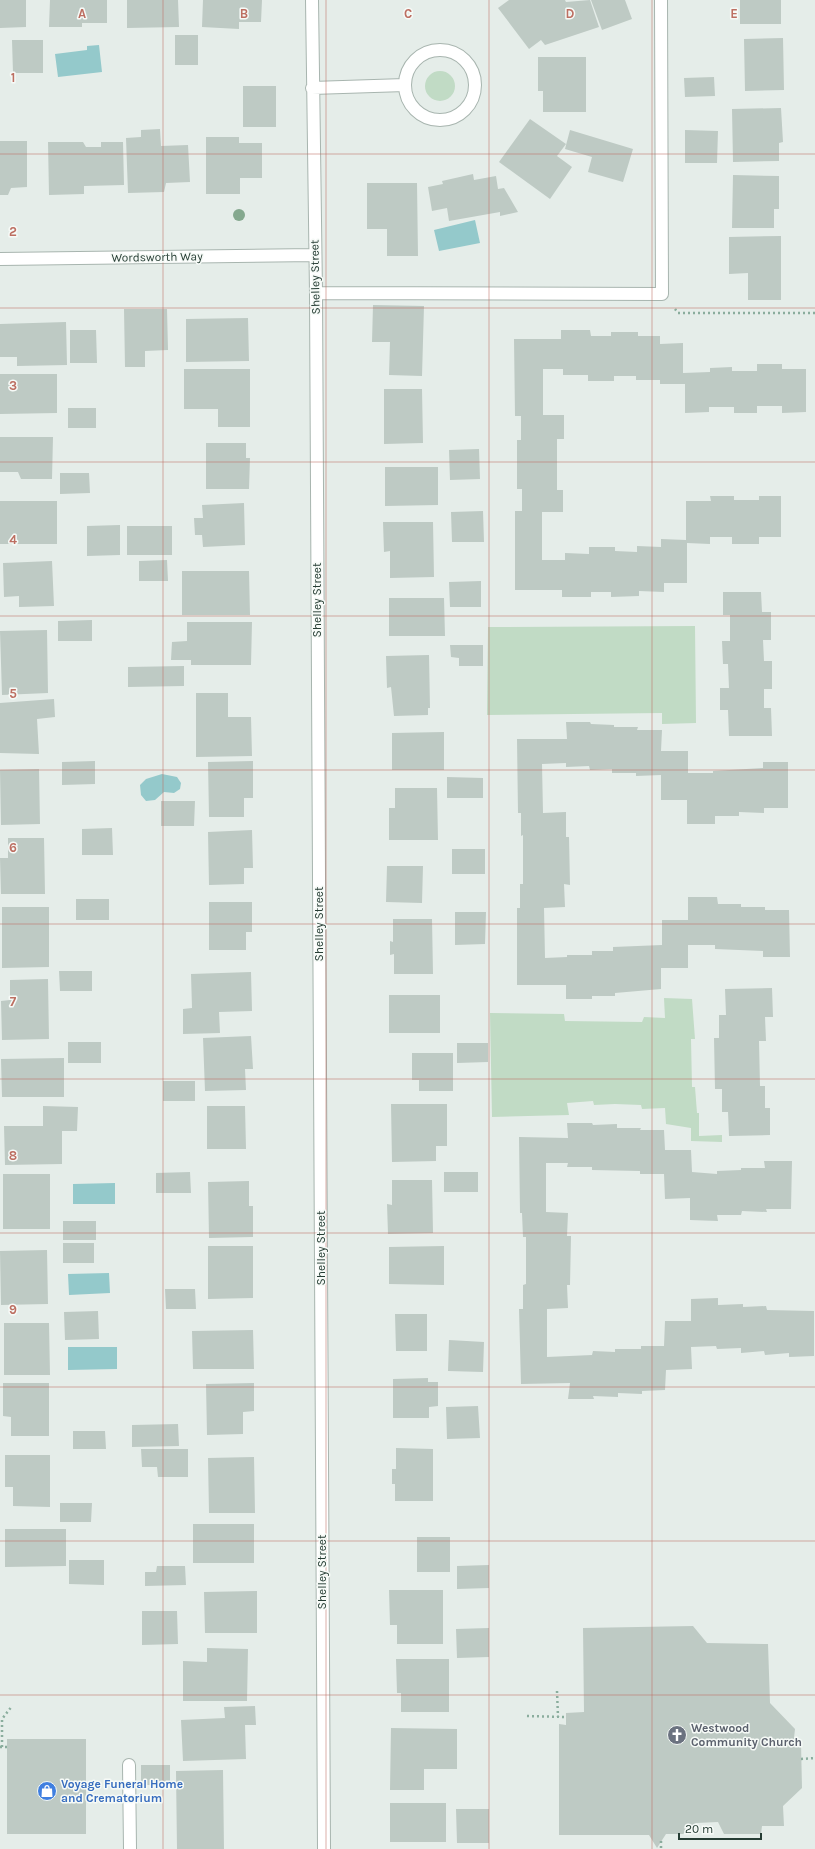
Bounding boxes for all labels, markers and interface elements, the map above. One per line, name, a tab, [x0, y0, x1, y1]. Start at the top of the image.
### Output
text: A	[78, 6, 86, 21]
text: B	[240, 6, 248, 21]
text: C	[404, 6, 412, 21]
text: D	[566, 6, 575, 21]
text: E	[730, 6, 738, 21]
text: 1	[11, 70, 15, 85]
text: 2	[9, 224, 17, 239]
street label: Shelley Street	[307, 239, 323, 315]
street label: Wordsworth Way	[111, 249, 203, 265]
text: 3	[9, 378, 17, 393]
text: 4	[9, 532, 17, 547]
street label: Shelley Street	[310, 562, 324, 637]
text: 5	[9, 686, 17, 701]
text: 6	[9, 840, 17, 855]
street label: Shelley Street	[312, 886, 326, 961]
text: 7	[10, 994, 17, 1009]
text: 8	[9, 1148, 17, 1163]
street label: Shelley Street	[314, 1210, 328, 1285]
text: 9	[9, 1302, 17, 1317]
street label: Shelley Street	[315, 1534, 329, 1609]
place label: Westwood Community Church	[691, 1721, 802, 1749]
church icon: Westwood Community Church	[666, 1724, 688, 1746]
place label: Voyage Funeral Home and Crematorium	[61, 1777, 183, 1805]
shop icon: Voyage Funeral Home and Crematorium	[36, 1780, 58, 1802]
scale bar	[679, 1815, 761, 1841]
text: 20 m	[685, 1822, 713, 1836]

